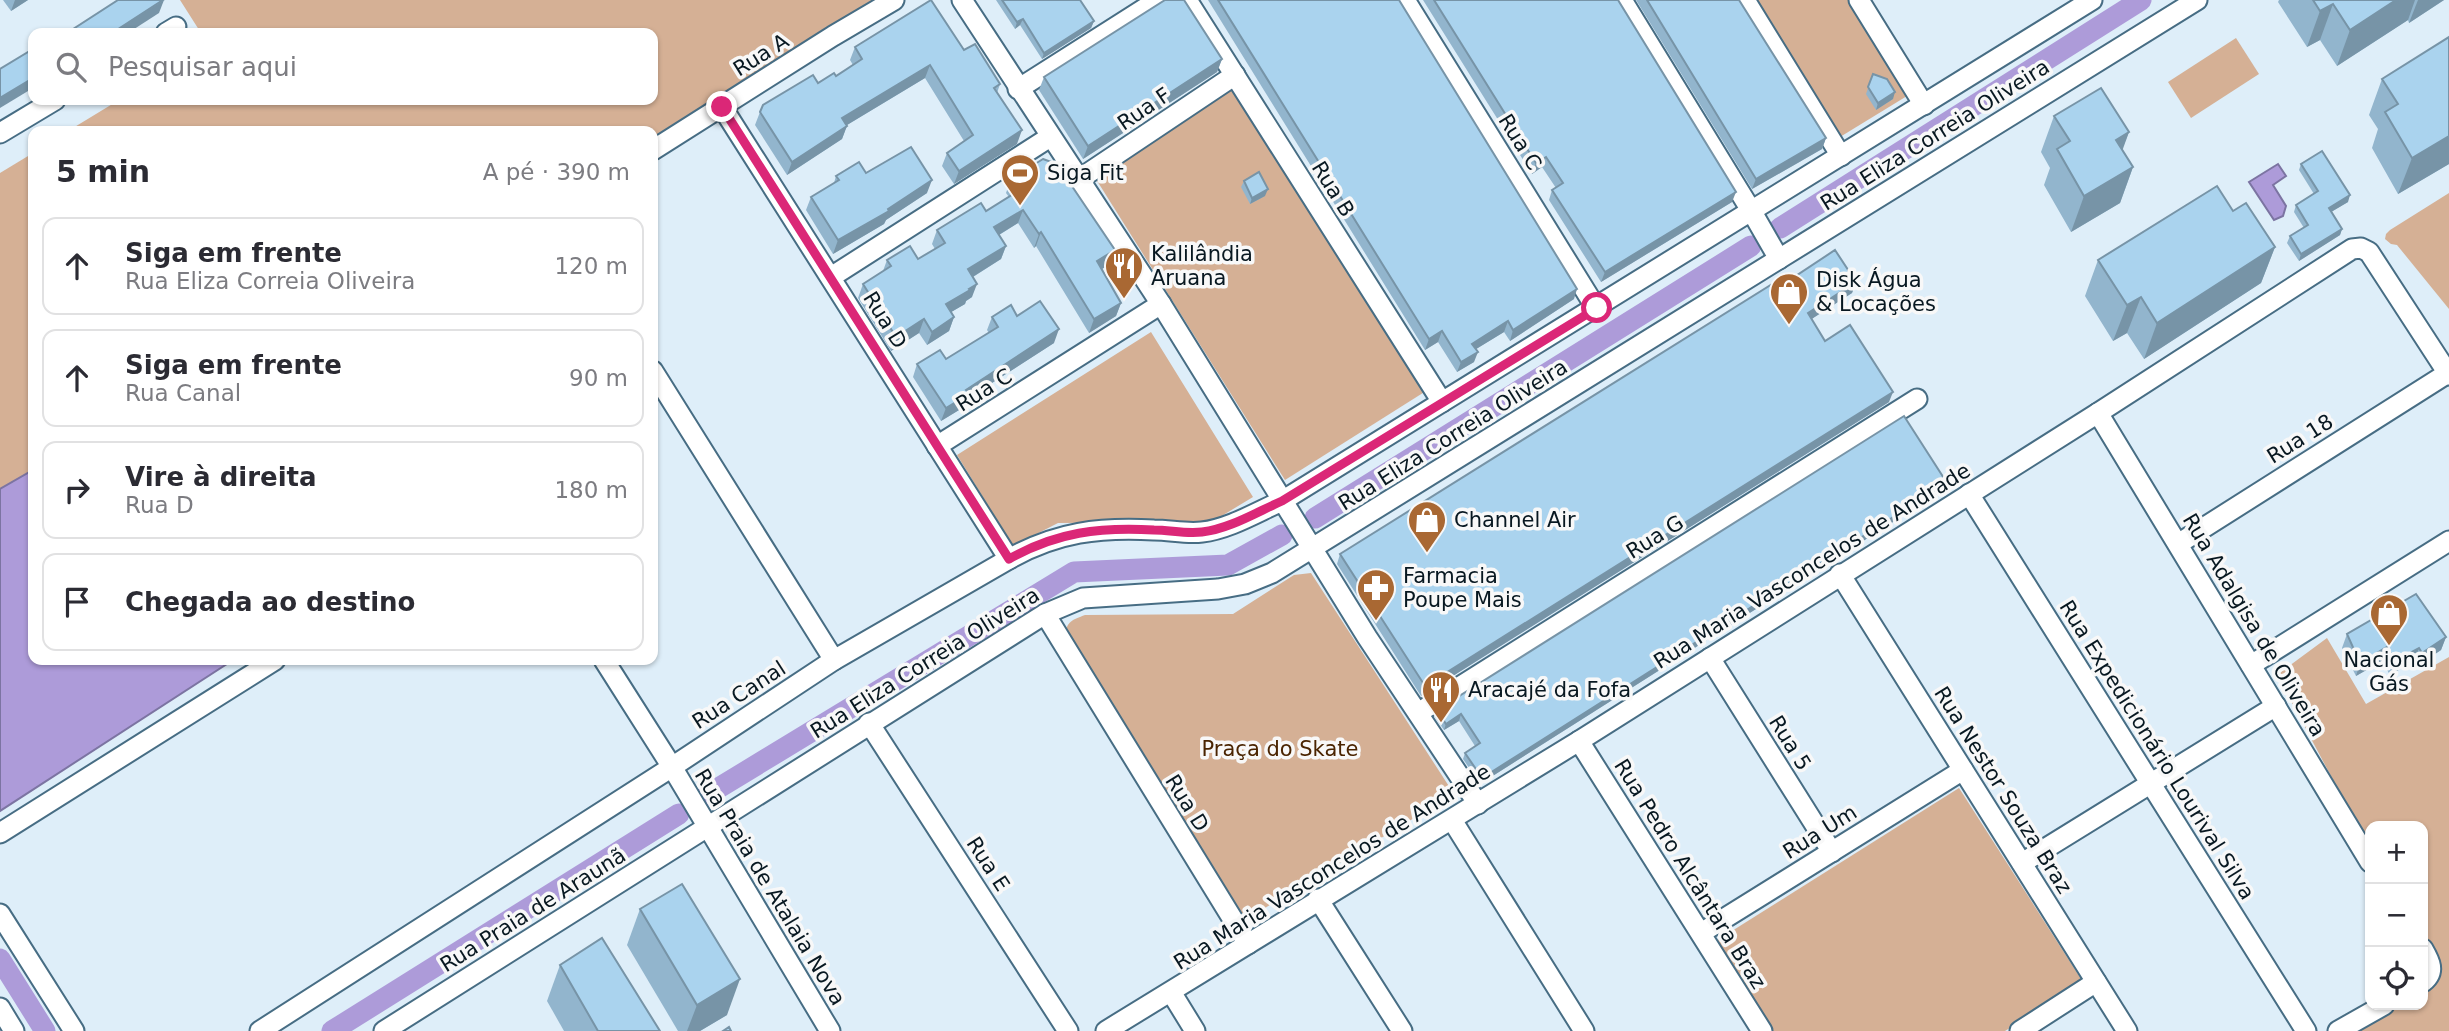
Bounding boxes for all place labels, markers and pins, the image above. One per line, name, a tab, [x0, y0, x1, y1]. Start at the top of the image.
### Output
sports icon: Siga Fit	[999, 152, 1041, 207]
place label: Siga Fit	[1047, 161, 1124, 185]
place label: Kalilândia Aruana	[1151, 242, 1253, 290]
restaurant icon: Kalilândia Aruana	[1103, 245, 1145, 300]
place label: Disk Água & Locações	[1816, 267, 1936, 316]
shop icon: Disk Água & Locações	[1768, 271, 1810, 326]
shop icon: Channel Air	[1406, 499, 1448, 554]
place label: Channel Air	[1454, 508, 1576, 532]
place label: Farmacia Poupe Mais	[1403, 564, 1522, 612]
pharmacy icon: Farmacia Poupe Mais	[1355, 567, 1397, 622]
shop icon: Nacional Gás	[2368, 592, 2410, 647]
place label: Nacional Gás	[2344, 648, 2434, 696]
restaurant icon: Aracajé da Fofa	[1420, 669, 1462, 724]
place label: Aracajé da Fofa	[1468, 678, 1631, 702]

